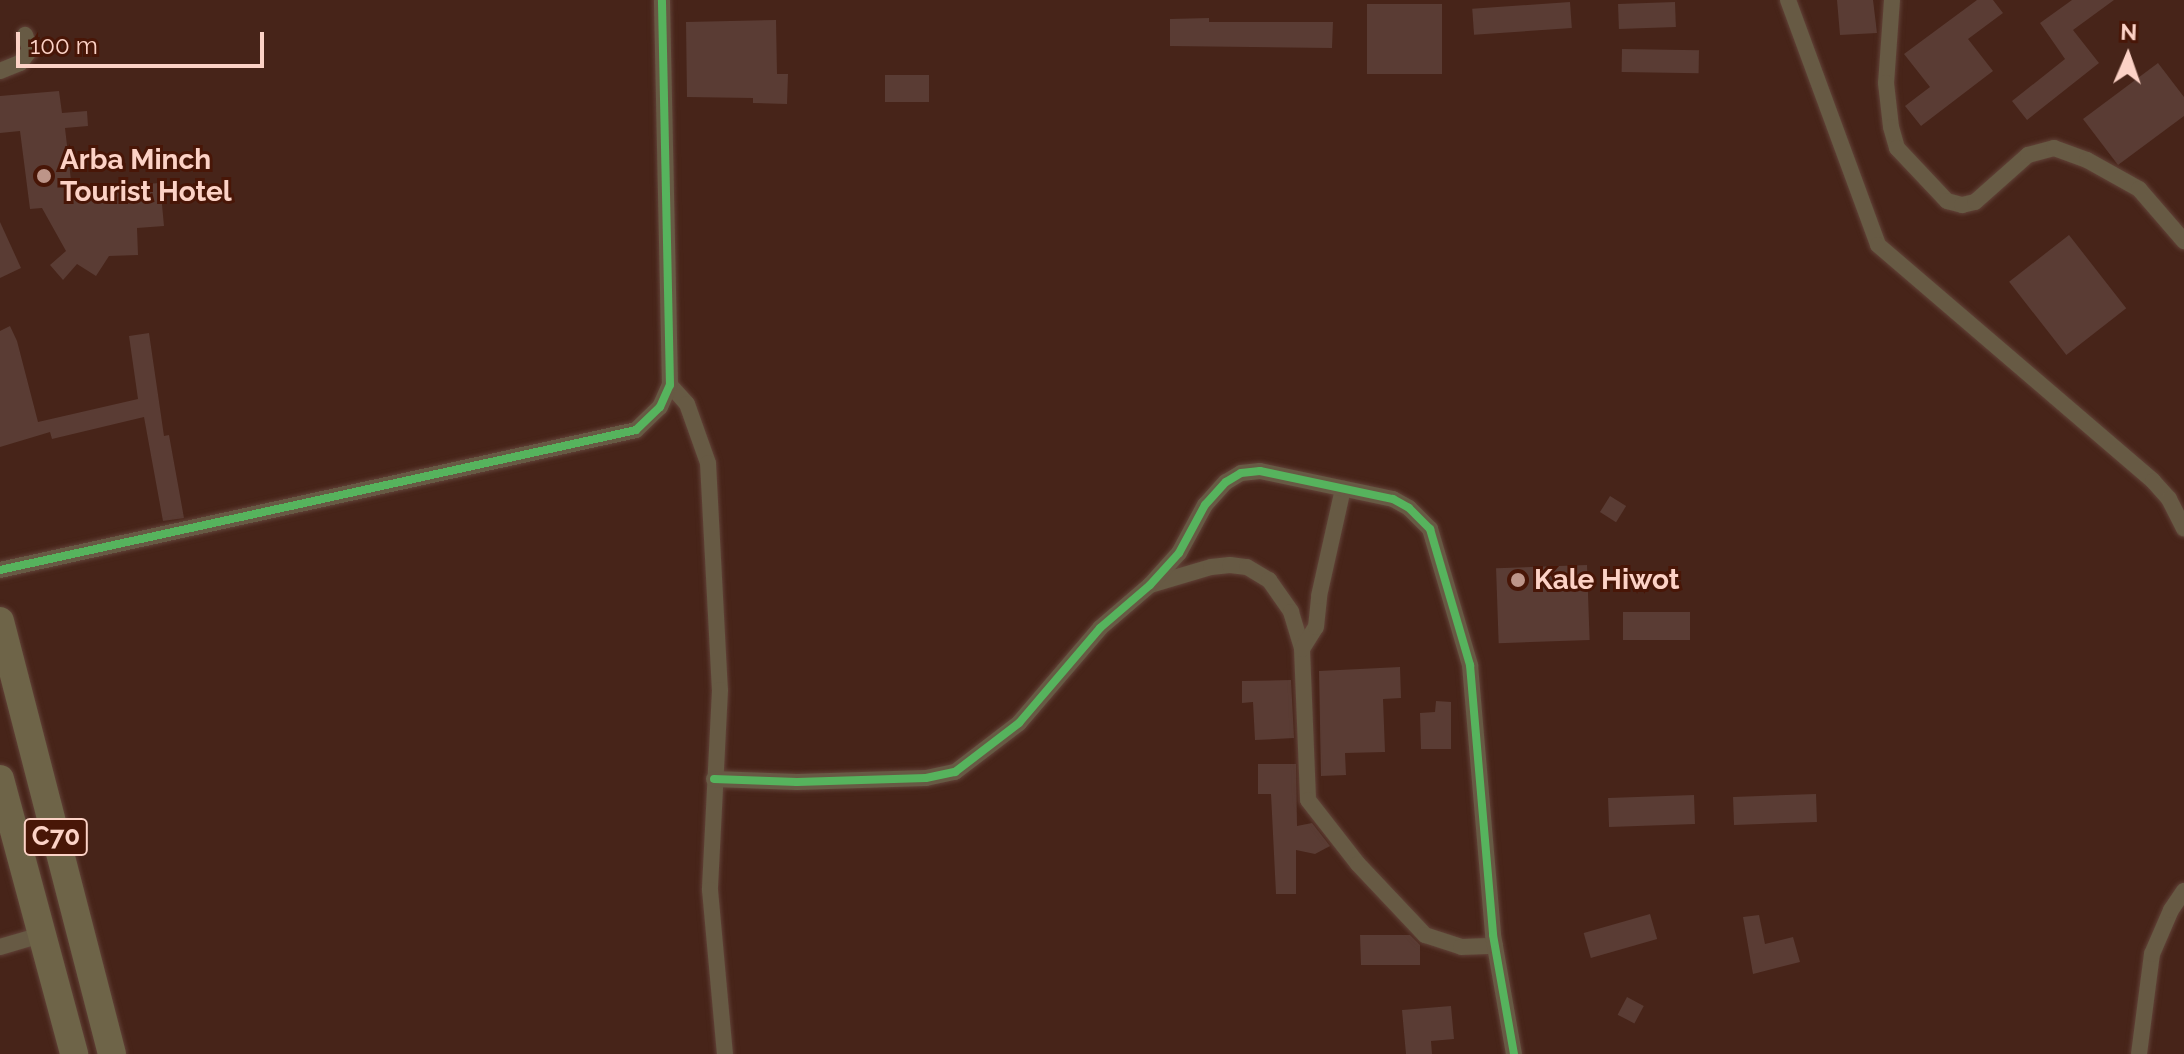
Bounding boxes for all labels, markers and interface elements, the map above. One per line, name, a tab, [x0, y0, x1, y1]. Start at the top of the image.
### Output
scale bar	[20, 16, 268, 66]
north arrow	[2088, 16, 2168, 96]
text: N	[2120, 19, 2138, 45]
text: 100 m	[30, 31, 98, 60]
place label: Arba Minch Tourist Hotel	[60, 143, 232, 209]
marker: Arba Minch Tourist Hotel	[35, 167, 53, 185]
place label: Kale Hiwot	[1534, 563, 1680, 597]
marker: Kale Hiwot	[1509, 571, 1527, 589]
road number: C70	[22, 815, 90, 859]

